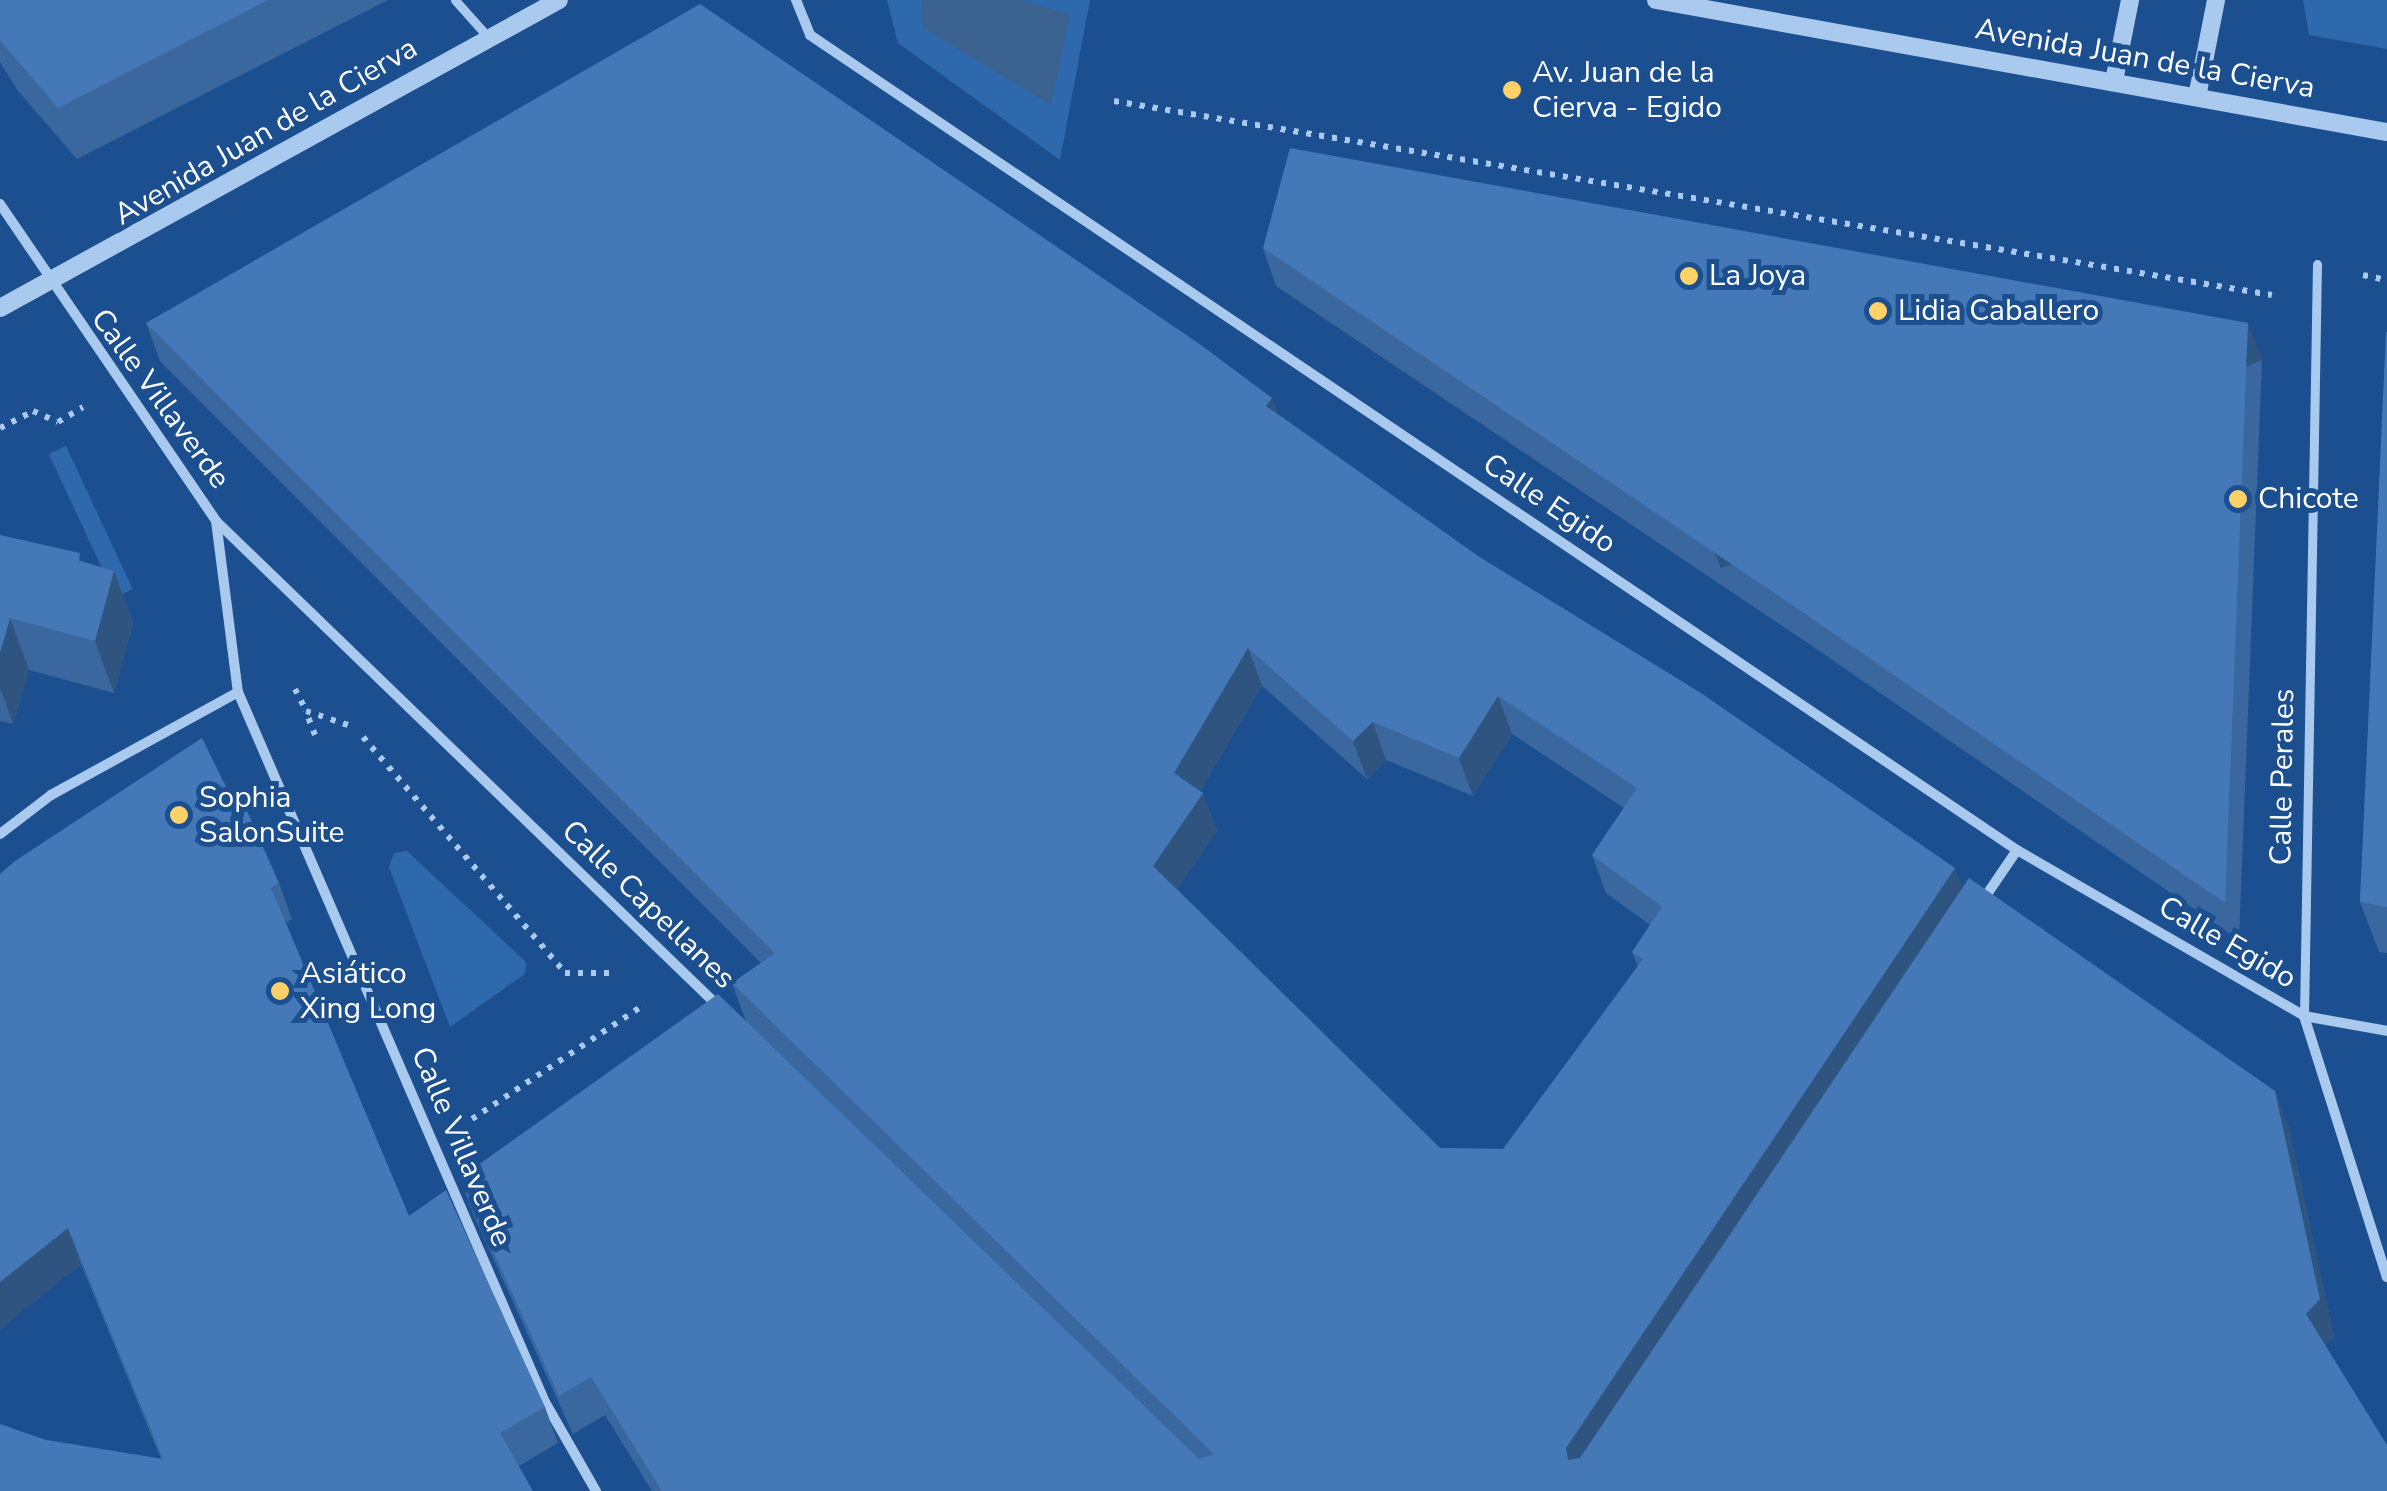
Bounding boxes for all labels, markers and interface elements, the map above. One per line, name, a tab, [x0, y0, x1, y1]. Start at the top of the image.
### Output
street label: Avenida Juan de la Cierva	[1972, 11, 2318, 107]
street label: Avenida Juan de la Cierva	[108, 30, 424, 234]
place label: Av. Juan de la Cierva - Egido	[1532, 55, 1722, 126]
marker: Av. Juan de la Cierva - Egido	[1501, 79, 1523, 101]
place label: La Joya	[1709, 258, 1806, 294]
marker: La Joya	[1678, 265, 1700, 287]
place label: Lidia Caballero	[1898, 293, 2099, 329]
marker: Lidia Caballero	[1867, 300, 1889, 322]
street label: Calle Villaverde	[83, 302, 237, 496]
street label: Calle Egido	[1476, 446, 1622, 562]
place label: Chicote	[2258, 481, 2359, 517]
marker: Chicote	[2227, 488, 2249, 510]
street label: Calle Perales	[2263, 688, 2303, 866]
place label: Sophia SalonSuite	[199, 780, 344, 850]
marker: Sophia SalonSuite	[168, 804, 190, 826]
street label: Calle Capellanes	[554, 813, 742, 997]
street label: Calle Egido	[2152, 889, 2302, 997]
place label: Asiático Xing Long	[300, 956, 436, 1026]
marker: Asiático Xing Long	[269, 980, 291, 1002]
street label: Calle Villaverde	[403, 1042, 519, 1252]

